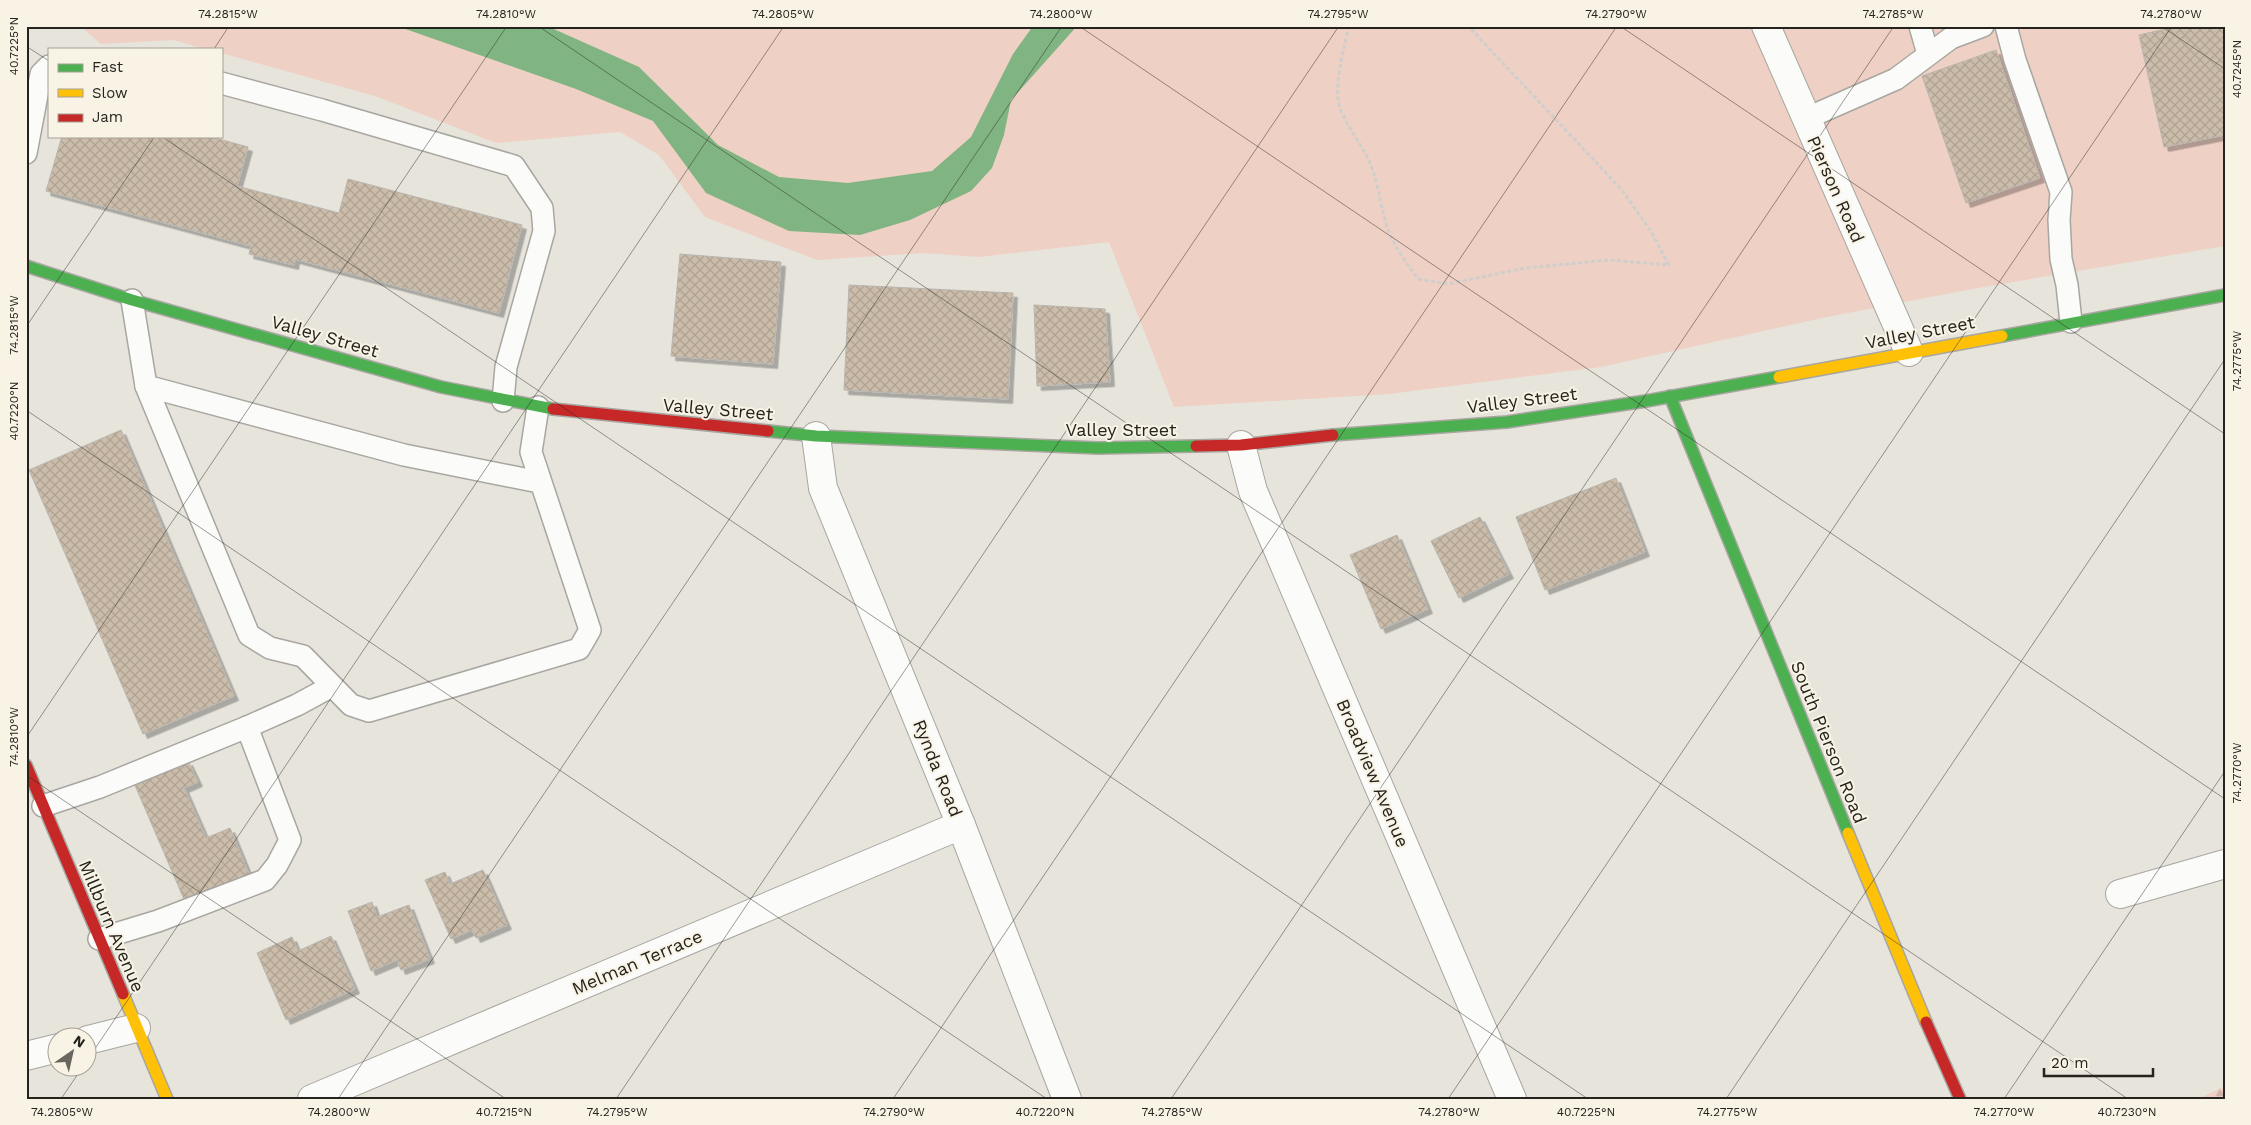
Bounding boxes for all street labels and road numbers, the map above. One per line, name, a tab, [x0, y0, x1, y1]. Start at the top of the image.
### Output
street label: Pierson Road	[1803, 132, 1869, 246]
street label: Valley Street	[269, 311, 382, 362]
street label: Valley Street	[1864, 311, 1977, 353]
street label: Valley Street	[1466, 383, 1579, 417]
street label: Valley Street	[662, 394, 775, 424]
street label: Valley Street	[1066, 419, 1177, 440]
street label: South Pierson Road	[1787, 658, 1871, 826]
street label: Broadview Avenue	[1332, 696, 1414, 850]
street label: Rynda Road	[909, 716, 967, 820]
street label: Millburn Avenue	[75, 857, 149, 995]
street label: Melman Terrace	[569, 925, 705, 999]

